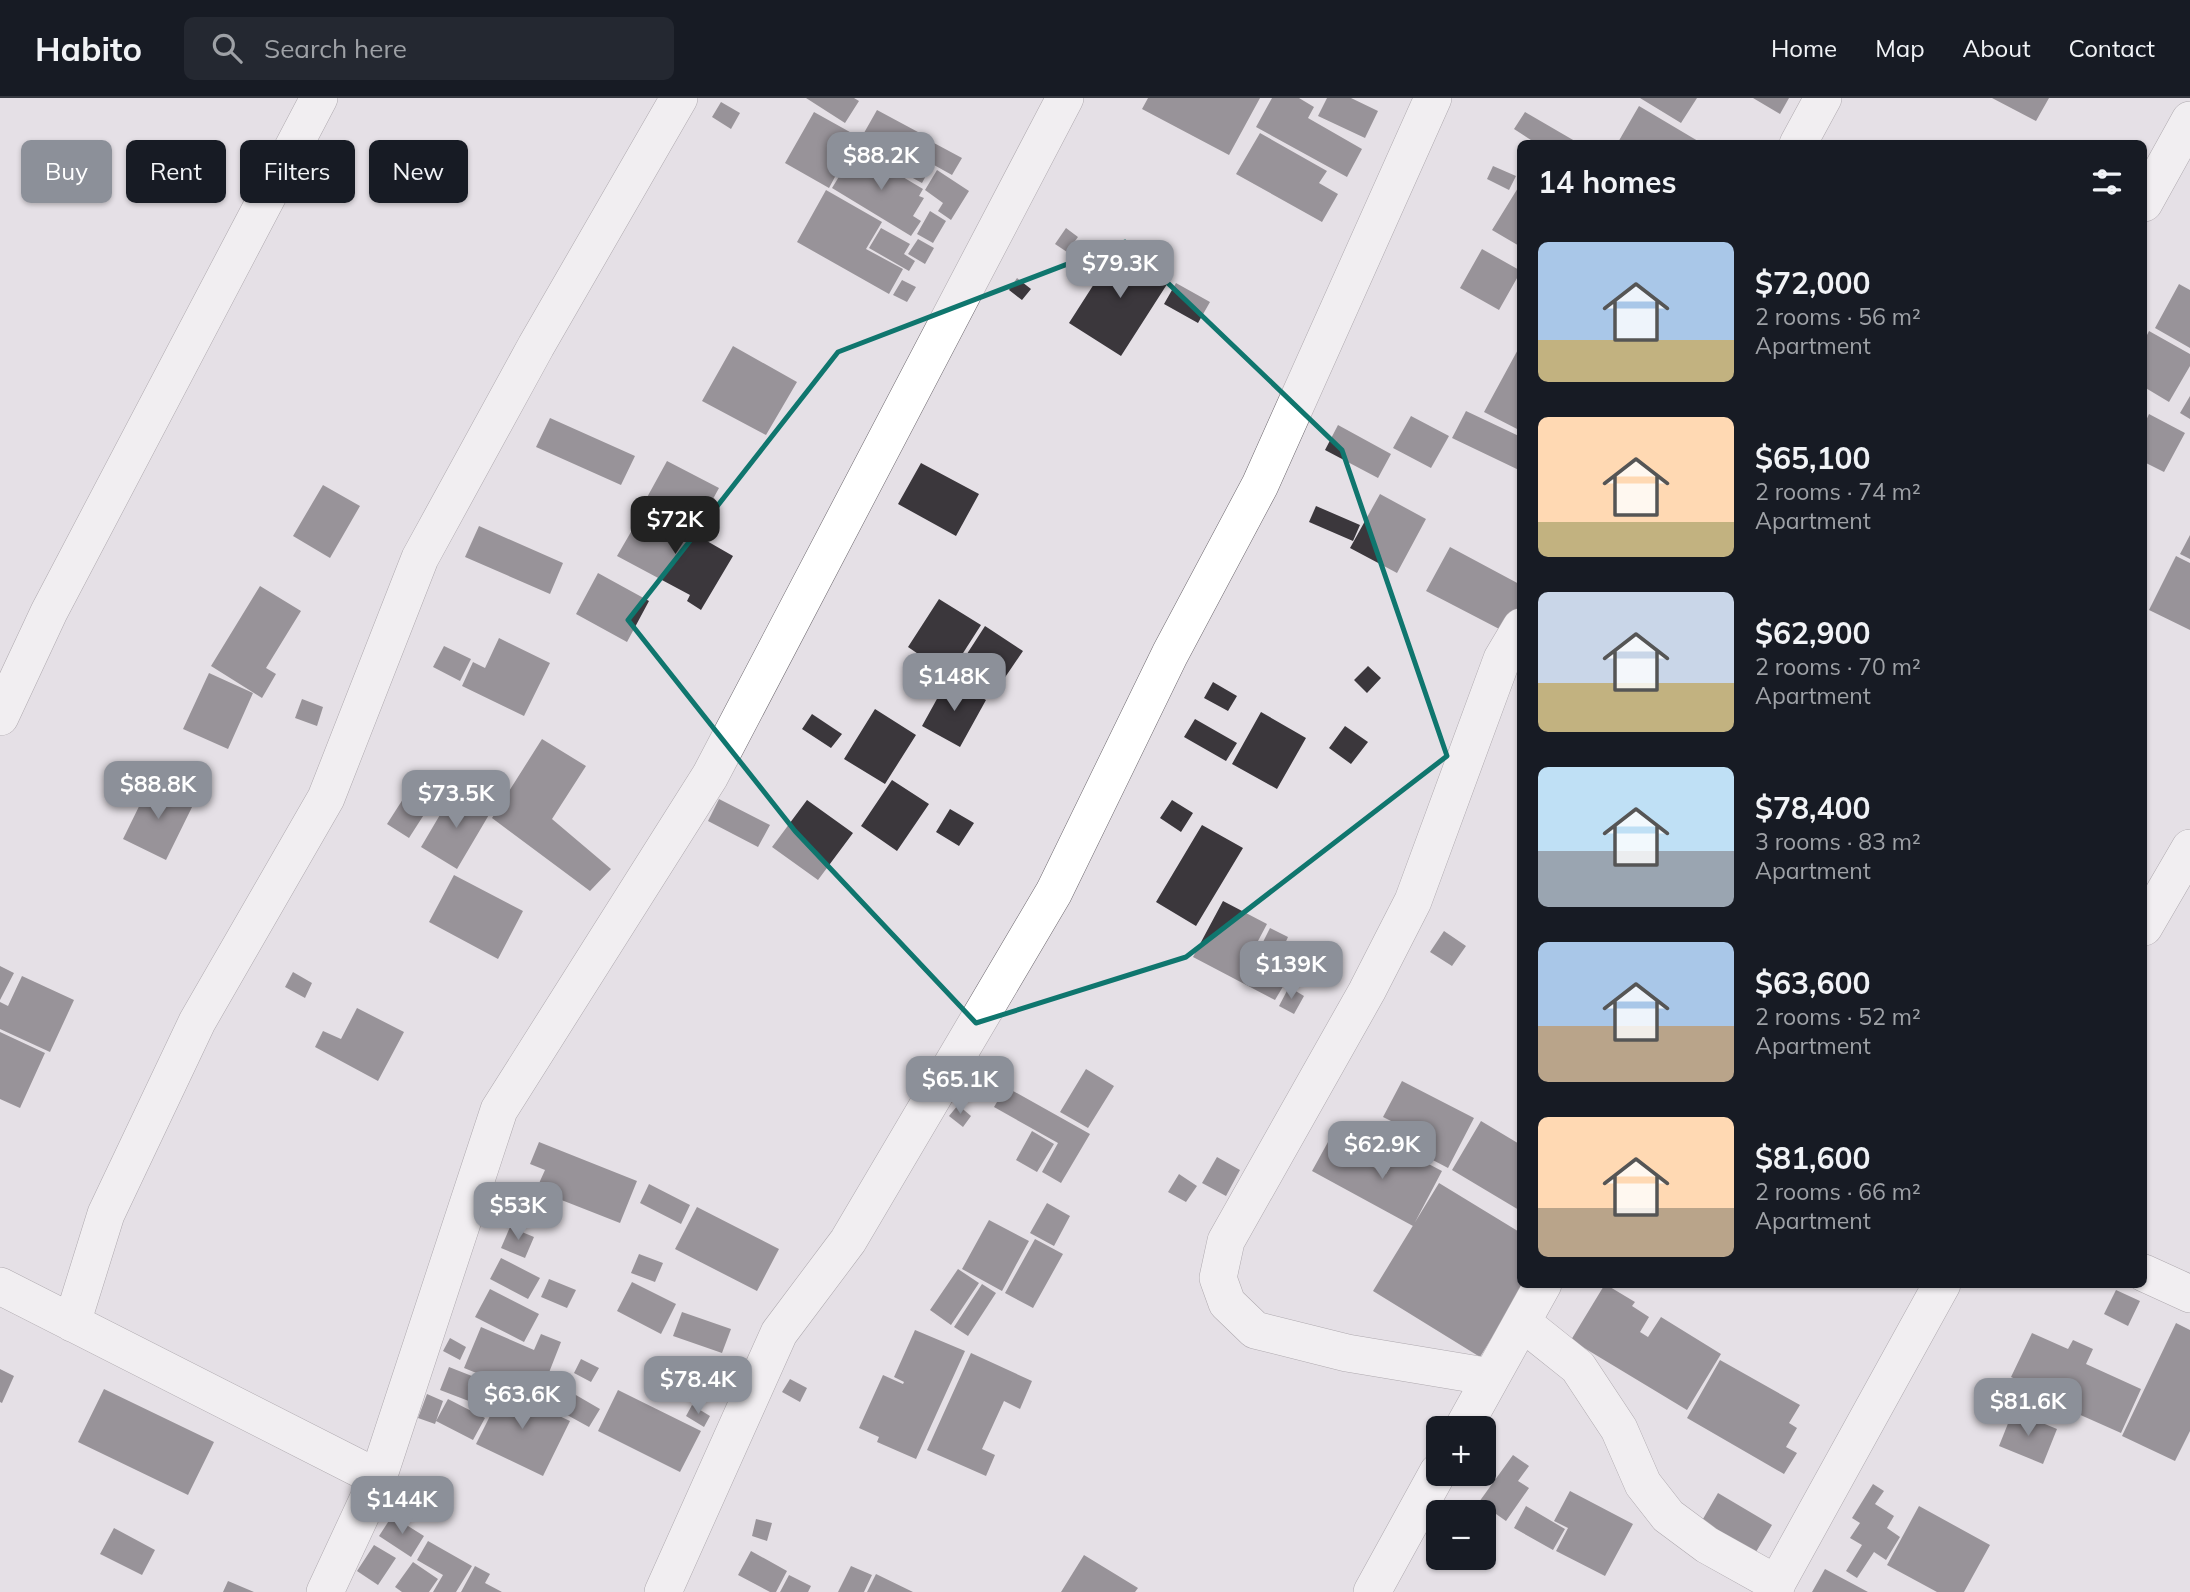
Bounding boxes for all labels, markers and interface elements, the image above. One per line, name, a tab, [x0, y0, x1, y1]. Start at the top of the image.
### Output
search box	[184, 17, 674, 80]
text: Habito	[35, 28, 142, 69]
icon: search	[208, 29, 246, 67]
text: Search here	[264, 32, 407, 65]
text: Home	[1771, 33, 1837, 63]
text: Map	[1875, 33, 1925, 63]
text: About	[1963, 33, 2031, 63]
text: Contact	[2069, 33, 2155, 63]
pin: $88.2K	[824, 132, 938, 192]
chip: Buy	[21, 140, 112, 203]
chip: Rent	[126, 140, 226, 203]
chip: Filters	[240, 140, 355, 203]
chip: New	[369, 140, 468, 203]
text: $88.2K	[843, 140, 919, 169]
text: 14 homes	[1538, 163, 1677, 201]
icon: filters	[2088, 163, 2126, 201]
pin: $79.3K	[1063, 240, 1177, 300]
text: $79.3K	[1082, 248, 1158, 277]
text: $72,000	[1755, 264, 1870, 302]
icon: home	[1594, 270, 1678, 354]
text: 2 rooms · 56 m²	[1755, 302, 1921, 331]
text: Apartment	[1755, 331, 1871, 360]
text: $65,100	[1755, 439, 1870, 477]
icon: home	[1594, 445, 1678, 529]
text: 2 rooms · 74 m²	[1755, 477, 1921, 506]
pin: $72K	[634, 496, 716, 556]
text: $72K	[647, 504, 703, 533]
text: Apartment	[1755, 506, 1871, 535]
text: $62,900	[1755, 614, 1870, 652]
icon: home	[1594, 620, 1678, 704]
text: 2 rooms · 70 m²	[1755, 652, 1921, 681]
pin: $148K	[905, 654, 1003, 713]
text: $148K	[919, 661, 989, 690]
text: Apartment	[1755, 681, 1871, 710]
pin: $88.8K	[101, 762, 215, 821]
text: $88.8K	[120, 769, 196, 798]
pin: $73.5K	[399, 770, 513, 830]
text: $73.5K	[418, 778, 494, 807]
text: $78,400	[1755, 789, 1870, 827]
icon: home	[1594, 795, 1678, 879]
text: 3 rooms · 83 m²	[1755, 827, 1921, 856]
text: Apartment	[1755, 856, 1871, 885]
pin: $139K	[1242, 942, 1340, 1001]
text: $139K	[1256, 949, 1326, 978]
text: $63,600	[1755, 964, 1870, 1002]
icon: home	[1594, 970, 1678, 1054]
text: 2 rooms · 52 m²	[1755, 1002, 1921, 1031]
text: Apartment	[1755, 1031, 1871, 1060]
pin: $65.1K	[903, 1056, 1017, 1116]
text: $65.1K	[922, 1064, 998, 1093]
pin: $62.9K	[1325, 1122, 1439, 1181]
text: $62.9K	[1344, 1129, 1420, 1158]
text: $81,600	[1755, 1139, 1870, 1177]
icon: home	[1594, 1145, 1678, 1229]
text: 2 rooms · 66 m²	[1755, 1177, 1921, 1206]
pin: $53K	[477, 1182, 559, 1242]
text: $53K	[490, 1190, 546, 1219]
text: Apartment	[1755, 1206, 1871, 1235]
pin: $78.4K	[641, 1356, 755, 1416]
text: $78.4K	[660, 1364, 736, 1393]
pin: $63.6K	[465, 1372, 579, 1431]
pin: $81.6K	[1971, 1378, 2085, 1438]
text: $63.6K	[484, 1379, 560, 1408]
text: $81.6K	[1990, 1386, 2066, 1415]
map controls	[1426, 1416, 1496, 1570]
button: +	[1426, 1416, 1496, 1486]
pin: $144K	[353, 1476, 451, 1536]
text: $144K	[367, 1484, 437, 1513]
button: −	[1426, 1500, 1496, 1570]

